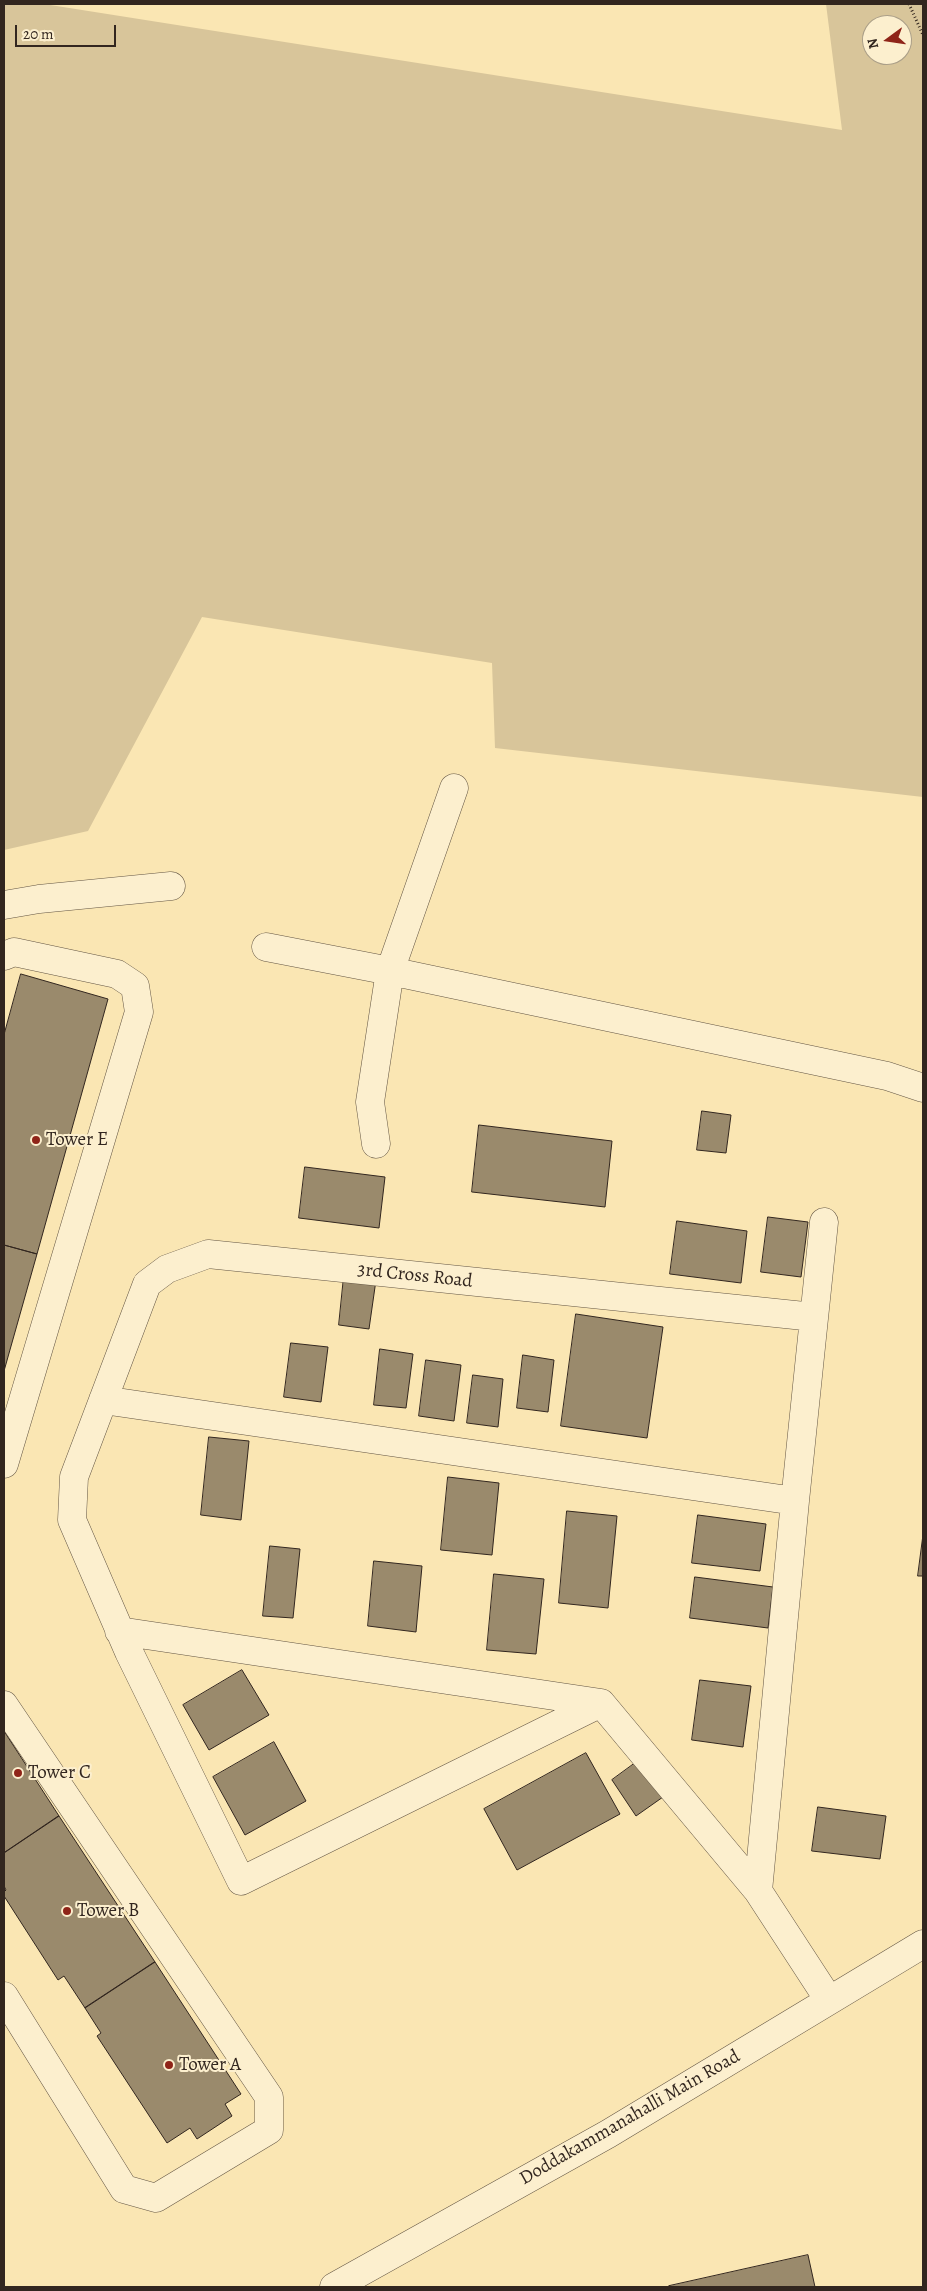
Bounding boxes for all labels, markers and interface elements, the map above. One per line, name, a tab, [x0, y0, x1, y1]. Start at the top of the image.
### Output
scale bar	[18, 15, 119, 47]
north arrow	[862, 15, 912, 65]
text: 20 m	[23, 24, 54, 44]
text: N	[862, 36, 883, 51]
place label: Tower E	[46, 1129, 108, 1151]
marker: Tower E	[30, 1134, 42, 1146]
street label: 3rd Cross Road	[356, 1259, 474, 1293]
place label: Tower C	[28, 1762, 91, 1784]
marker: Tower C	[12, 1767, 24, 1779]
place label: Tower B	[77, 1900, 139, 1922]
marker: Tower B	[61, 1905, 73, 1917]
street label: Doddakammanahalli Main Road	[516, 2045, 744, 2191]
place label: Tower A	[179, 2054, 241, 2076]
marker: Tower A	[163, 2059, 175, 2071]

